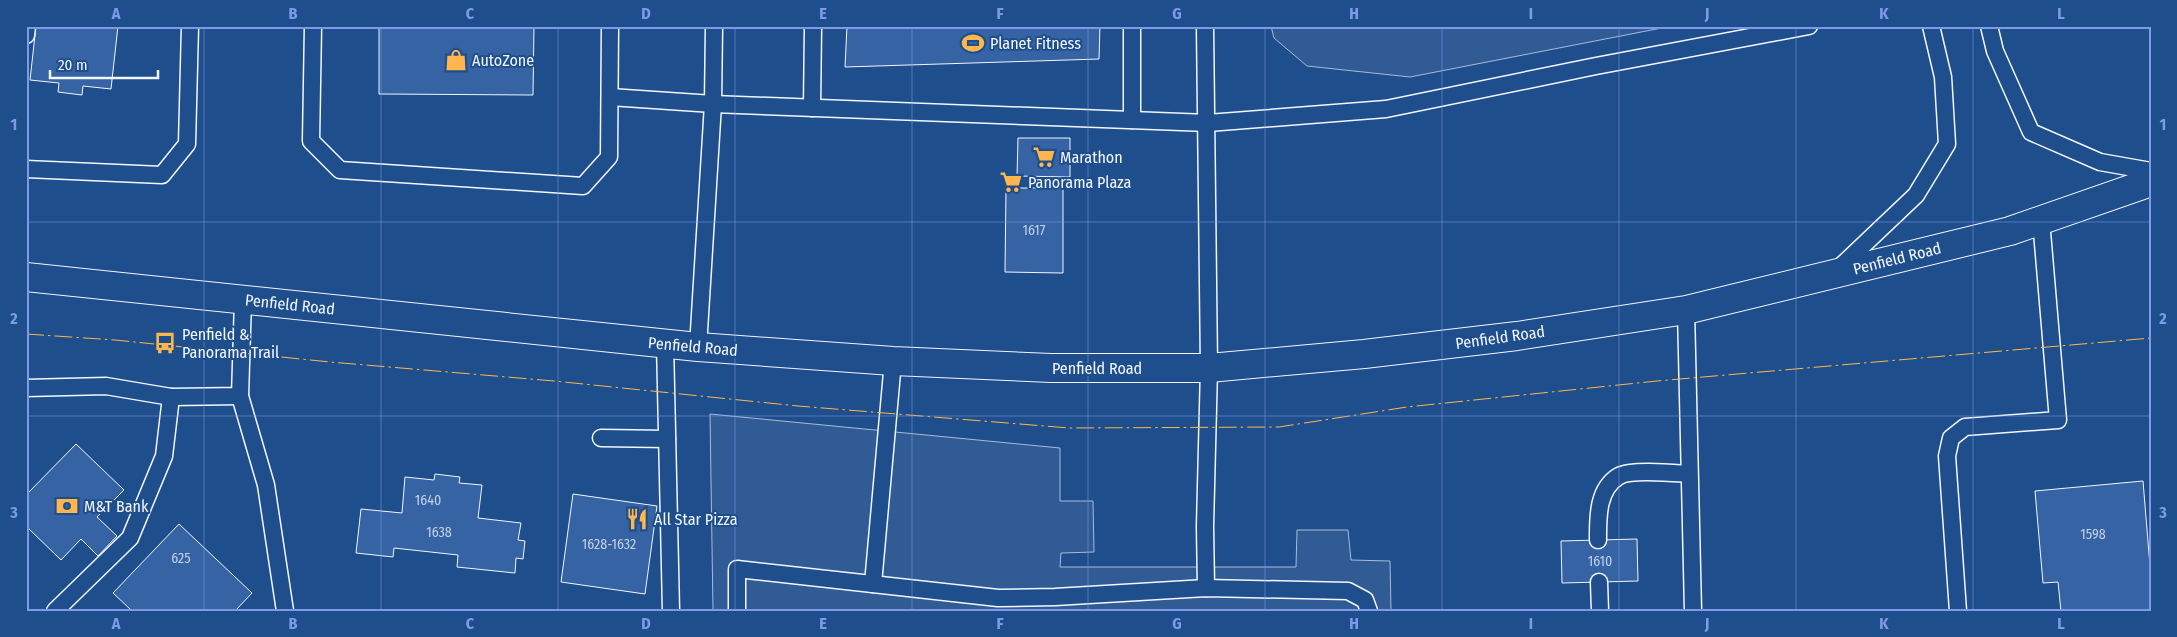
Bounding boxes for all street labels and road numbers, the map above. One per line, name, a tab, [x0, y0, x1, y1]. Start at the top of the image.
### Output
street label: Penfield Road	[1851, 238, 1943, 279]
street label: Penfield Road	[244, 290, 336, 319]
street label: Penfield Road	[1454, 322, 1546, 353]
street label: Penfield Road	[647, 333, 739, 360]
street label: Penfield Road	[1052, 359, 1142, 378]

